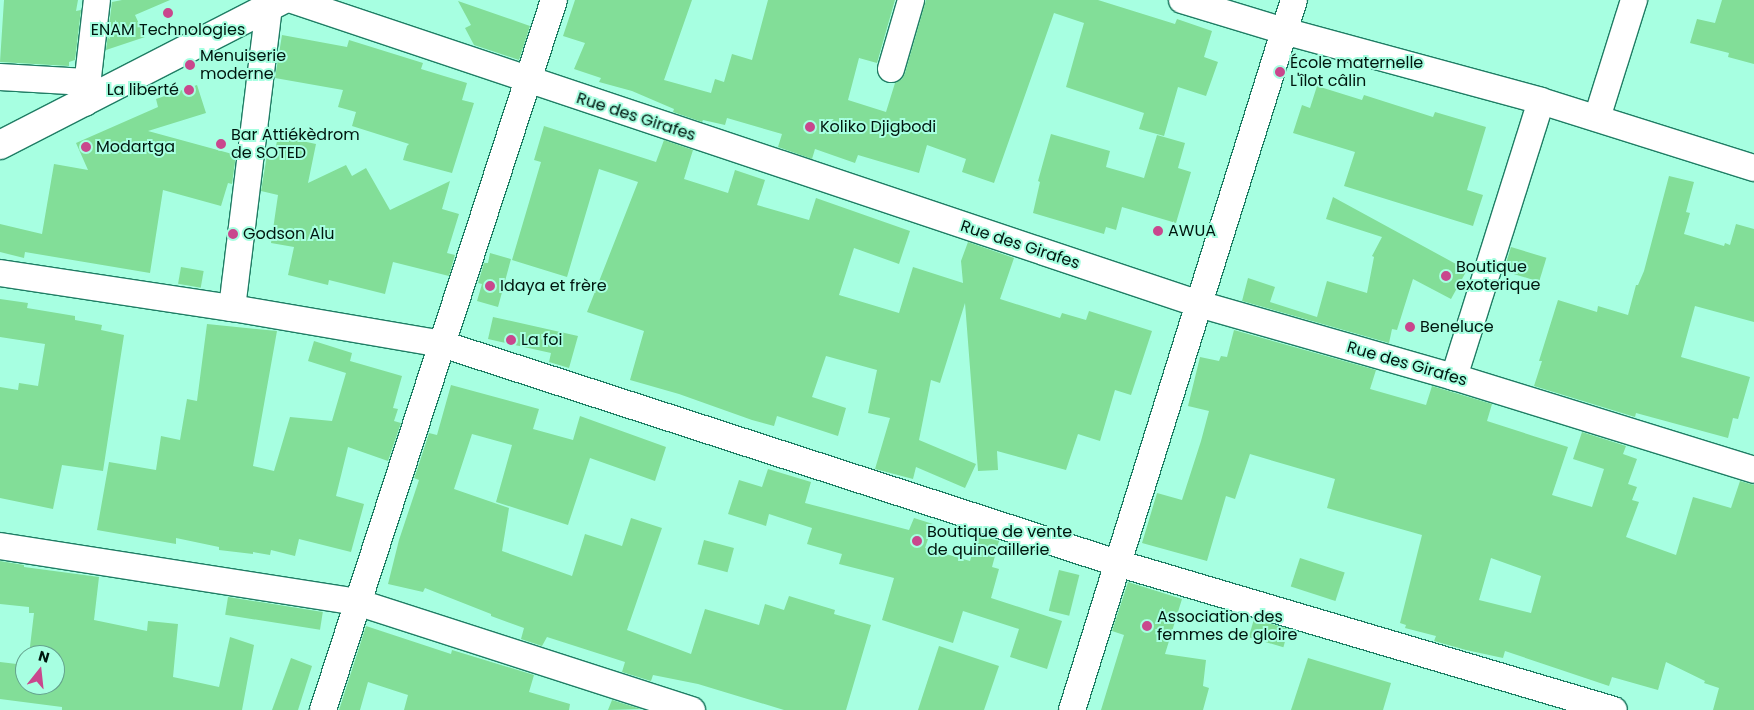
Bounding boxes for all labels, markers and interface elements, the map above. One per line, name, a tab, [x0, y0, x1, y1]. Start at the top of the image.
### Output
marker: ENAM Technologies	[162, 7, 174, 19]
place label: ENAM Technologies	[91, 20, 245, 40]
place label: Menuiserie moderne	[200, 46, 286, 84]
place label: École maternelle L'îlot câlin	[1290, 53, 1423, 91]
marker: Menuiserie moderne	[184, 59, 196, 71]
marker: École maternelle L'îlot câlin	[1274, 66, 1286, 78]
place label: La liberté	[107, 80, 179, 100]
marker: La liberté	[183, 84, 195, 96]
street label: Rue des Girafes	[574, 89, 698, 145]
place label: Koliko Djigbodi	[820, 117, 936, 137]
marker: Koliko Djigbodi	[804, 121, 816, 133]
place label: Bar Attiékèdrom de SOTED	[231, 125, 360, 163]
place label: Modartga	[96, 137, 175, 157]
marker: Bar Attiékèdrom de SOTED	[215, 138, 227, 150]
marker: Modartga	[80, 141, 92, 153]
street label: Rue des Girafes	[958, 217, 1082, 273]
place label: AWUA	[1168, 221, 1216, 241]
place label: Godson Alu	[243, 224, 335, 244]
marker: AWUA	[1152, 225, 1164, 237]
marker: Godson Alu	[227, 228, 239, 240]
place label: Boutique exoterique	[1456, 257, 1540, 295]
marker: Boutique exoterique	[1440, 270, 1452, 282]
place label: Idaya et frère	[500, 276, 607, 296]
marker: Idaya et frère	[484, 280, 496, 292]
place label: Beneluce	[1420, 317, 1494, 337]
marker: Beneluce	[1404, 321, 1416, 333]
place label: La foi	[521, 330, 562, 350]
marker: La foi	[505, 334, 517, 346]
street label: Rue des Girafes	[1345, 338, 1469, 390]
place label: Boutique de vente de quincaillerie	[927, 522, 1072, 560]
marker: Boutique de vente de quincaillerie	[911, 535, 923, 547]
place label: Association des femmes de gloire	[1157, 607, 1298, 645]
marker: Association des femmes de gloire	[1141, 620, 1153, 632]
north arrow	[15, 645, 65, 695]
text: N	[36, 645, 52, 668]

